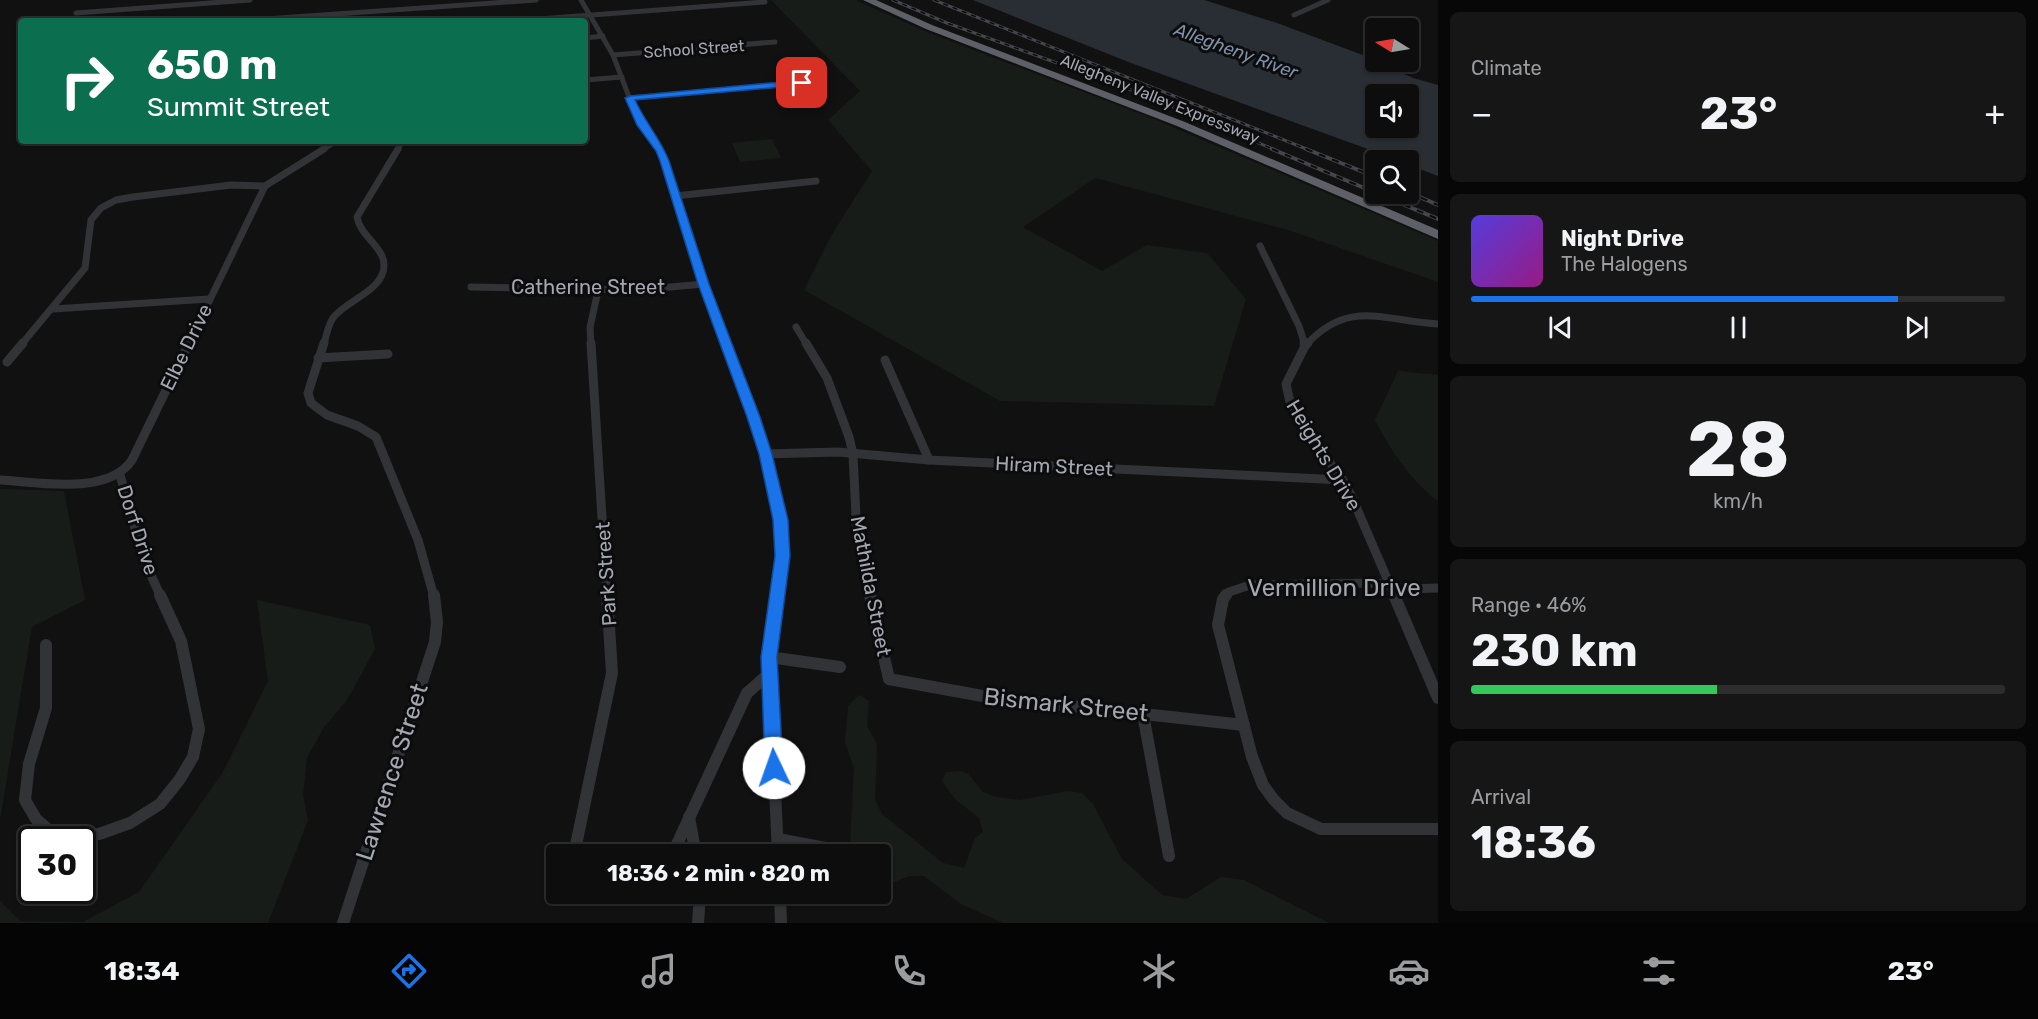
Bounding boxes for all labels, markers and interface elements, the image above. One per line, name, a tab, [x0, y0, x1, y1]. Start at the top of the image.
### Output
water label: Allegheny River	[1170, 18, 1302, 84]
north arrow	[1365, 18, 1419, 72]
map controls	[1365, 18, 1419, 204]
street label: School Street	[643, 36, 745, 62]
text: 650 m	[147, 40, 277, 90]
icon: right	[48, 42, 126, 120]
street label: Allegheny Valley Expressway	[1058, 50, 1263, 148]
text: Climate	[1471, 56, 1542, 80]
pin	[776, 57, 827, 108]
icon: arrive	[785, 66, 818, 99]
button: sound	[1365, 84, 1419, 138]
text: 23°	[1700, 87, 1777, 140]
text: Summit Street	[147, 91, 330, 123]
text: −	[1471, 94, 1492, 133]
text: +	[1984, 94, 2005, 133]
button: search	[1365, 150, 1419, 204]
text: Night Drive	[1561, 225, 1684, 252]
text: The Halogens	[1561, 252, 1688, 276]
street label: Catherine Street	[511, 275, 665, 299]
street label: Elbe Drive	[155, 300, 217, 394]
icon: previous	[1544, 311, 1577, 344]
icon: pause	[1722, 311, 1755, 344]
icon: next	[1900, 311, 1933, 344]
street label: Heights Drive	[1281, 395, 1367, 515]
text: 28	[1686, 403, 1790, 496]
street label: Hiram Street	[994, 451, 1114, 481]
street label: Dorf Drive	[112, 482, 164, 578]
text: km/h	[1713, 489, 1763, 513]
street label: Mathilda Street	[846, 514, 896, 658]
street label: Park Street	[590, 521, 622, 627]
street label: Vermillion Drive	[1247, 574, 1421, 602]
text: Range · 46%	[1471, 593, 1587, 617]
text: 230 km	[1471, 624, 1638, 677]
street label: Lawrence Street	[350, 680, 434, 864]
street label: Bismark Street	[982, 682, 1150, 728]
position arrow	[742, 736, 806, 800]
text: Arrival	[1471, 785, 1531, 809]
text: 18:36	[1471, 816, 1596, 869]
speed limit sign: 30	[18, 826, 96, 904]
text: 18:36 · 2 min · 820 m	[607, 860, 830, 887]
icon: directions	[388, 950, 430, 992]
icon: music	[638, 950, 680, 992]
icon: phone	[888, 950, 930, 992]
icon: climate	[1138, 950, 1180, 992]
icon: car	[1388, 950, 1430, 992]
icon: filters	[1638, 950, 1680, 992]
text: 18:34	[104, 955, 180, 987]
text: 23°	[1887, 955, 1934, 987]

